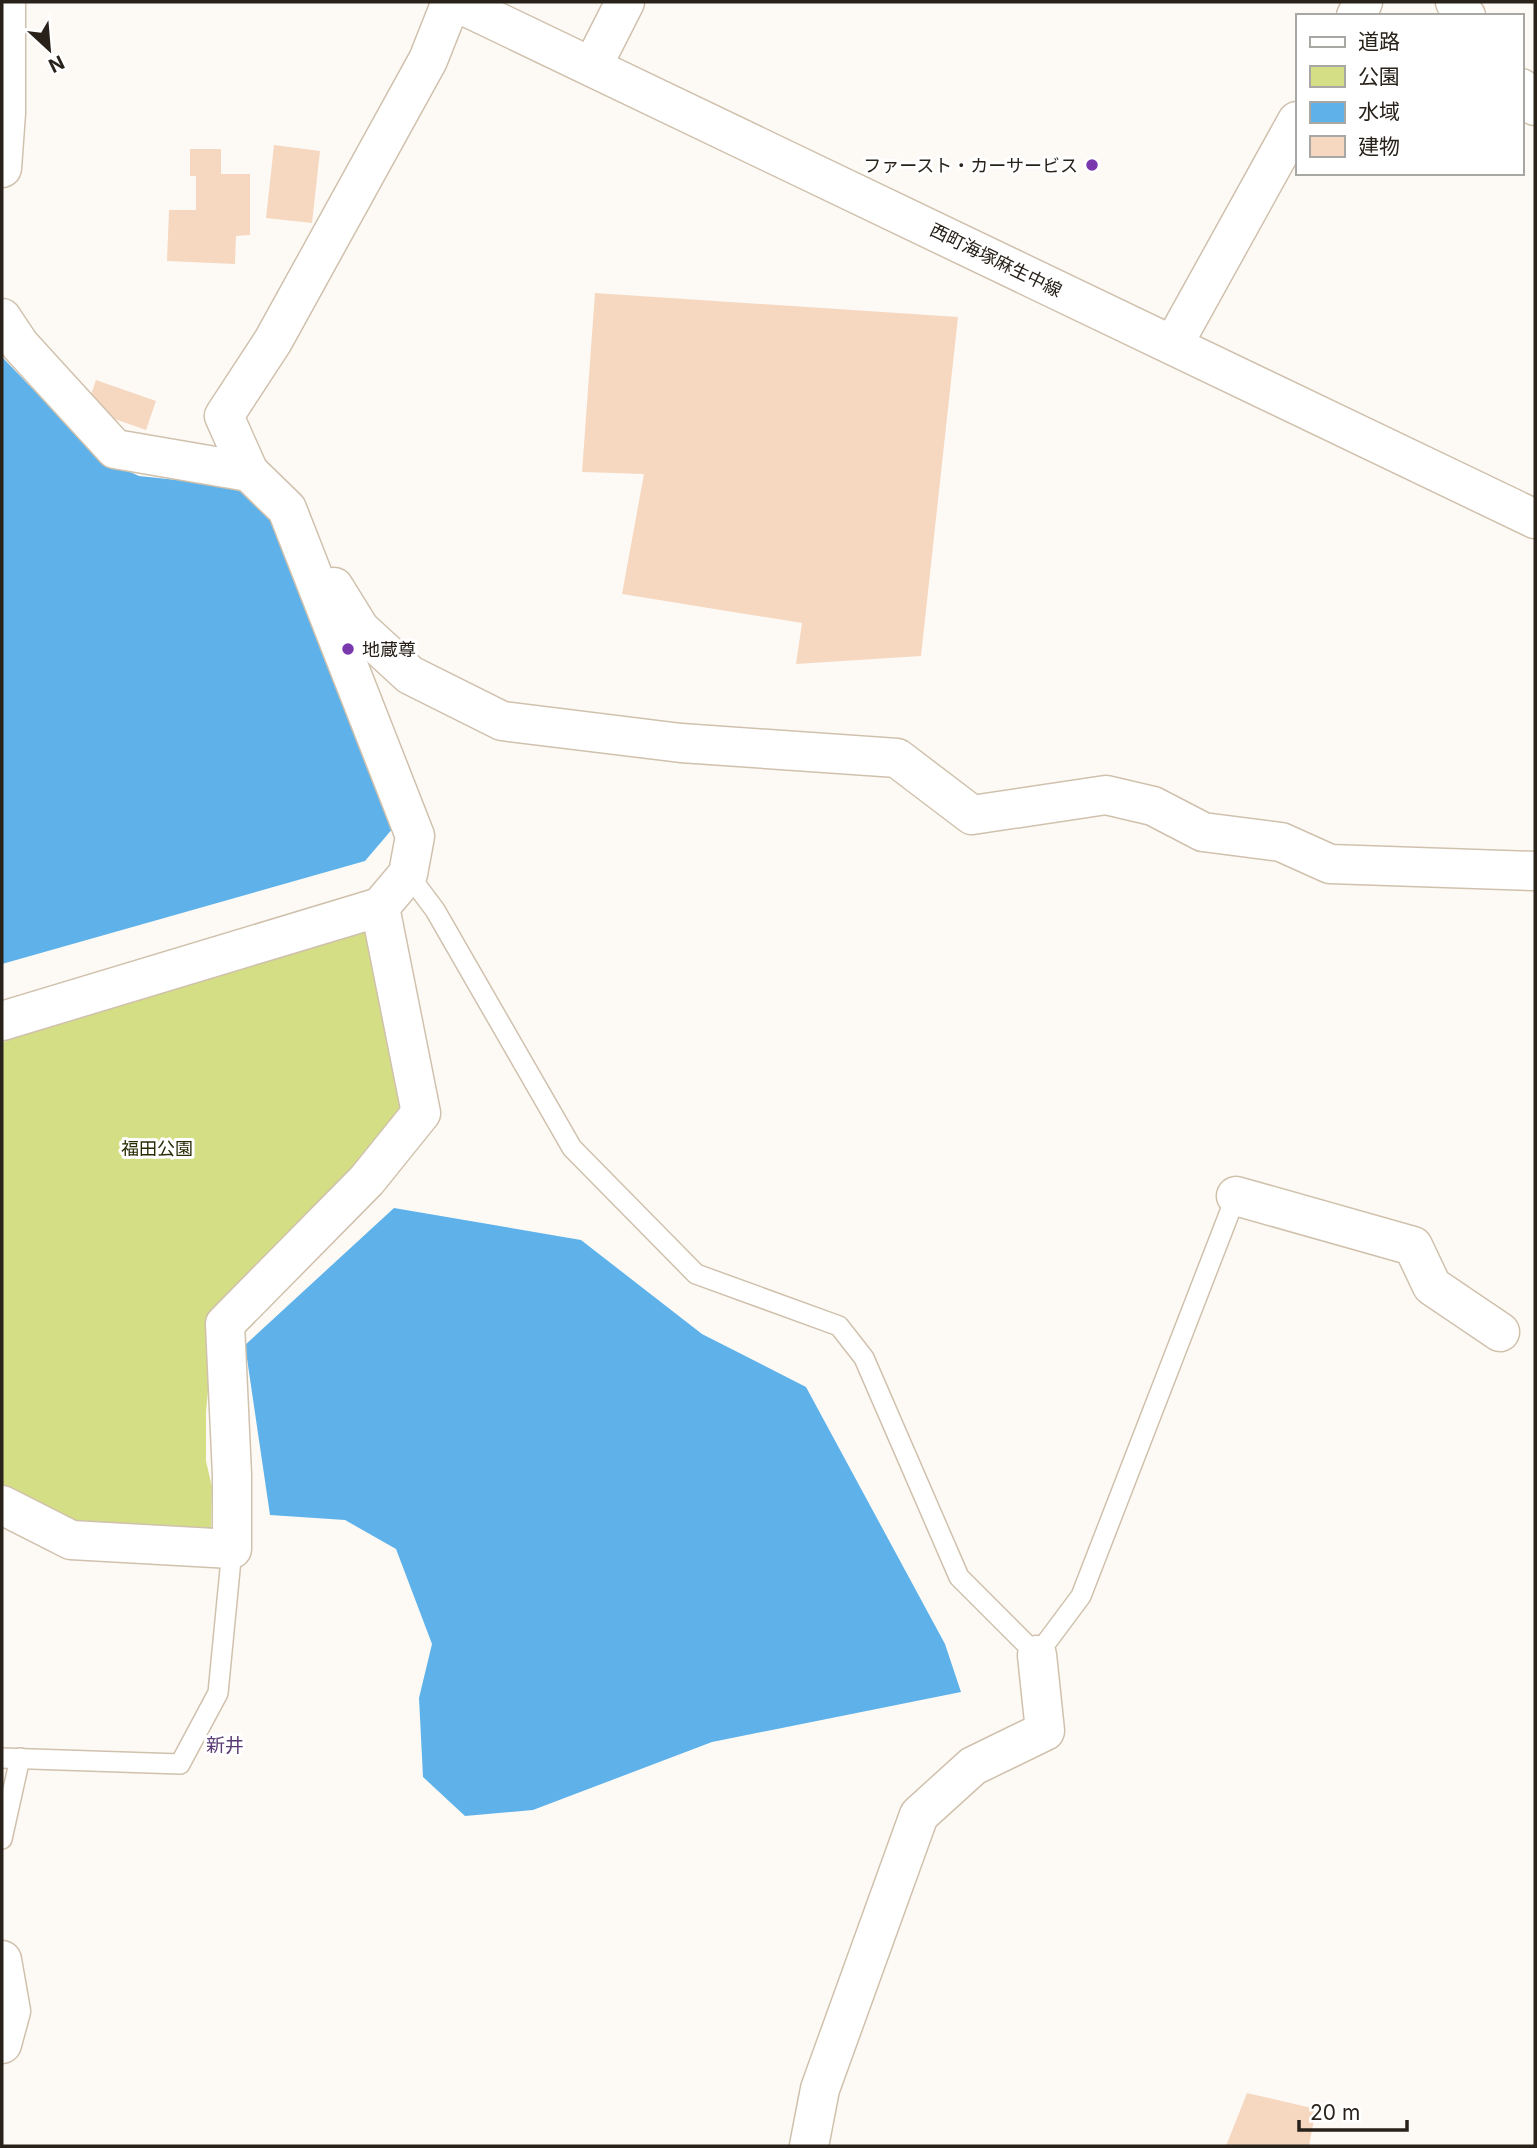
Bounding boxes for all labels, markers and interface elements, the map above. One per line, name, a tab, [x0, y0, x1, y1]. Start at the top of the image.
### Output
north arrow	[14, 14, 84, 84]
legend	[1296, 14, 1523, 175]
text: 道路	[1358, 29, 1400, 54]
text: N	[45, 50, 68, 77]
text: 公園	[1358, 64, 1400, 89]
text: 水域	[1358, 99, 1400, 124]
text: 建物	[1358, 134, 1400, 159]
place label: ファースト・カーサービス	[863, 155, 1078, 176]
marker: ファースト・カーサービス	[1084, 157, 1100, 173]
street label: 西町海塚麻生中線	[927, 219, 1065, 301]
place label: 地蔵尊	[362, 639, 416, 660]
marker: 地蔵尊	[340, 641, 356, 657]
park label: 福田公園	[121, 1138, 193, 1159]
district label: 新井	[206, 1734, 244, 1757]
scale bar	[1299, 2088, 1408, 2132]
text: 20 m	[1310, 2100, 1360, 2125]

